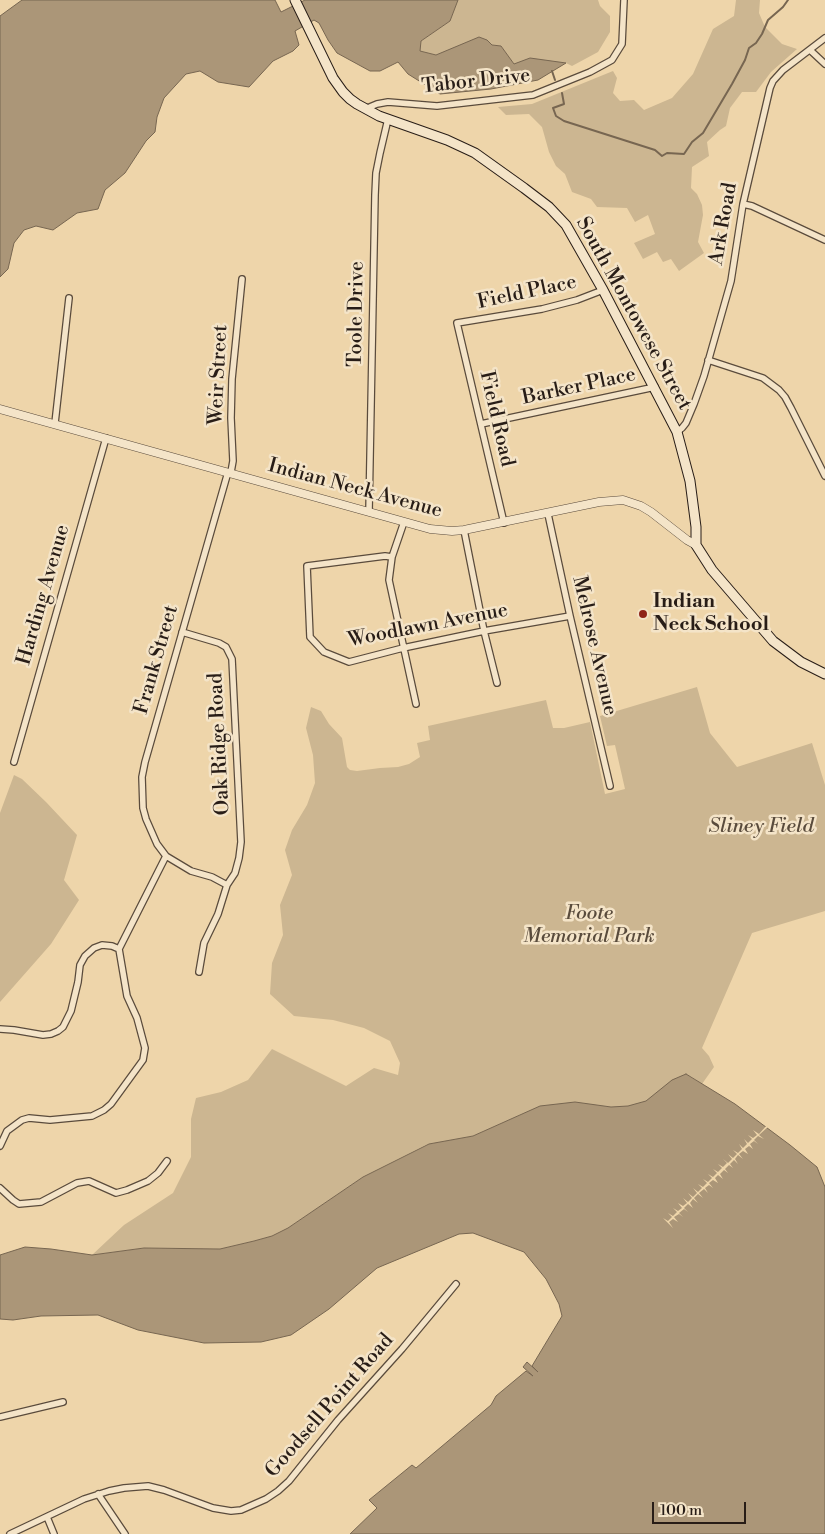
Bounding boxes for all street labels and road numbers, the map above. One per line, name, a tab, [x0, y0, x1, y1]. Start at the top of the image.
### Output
street label: Tabor Drive	[420, 64, 532, 100]
street label: Ark Road	[705, 181, 743, 267]
street label: South Montowese Street	[570, 213, 696, 415]
street label: Toole Drive	[344, 261, 370, 367]
street label: Field Place	[475, 271, 579, 315]
street label: Weir Street	[204, 324, 234, 426]
street label: Barker Place	[520, 363, 638, 411]
street label: Field Road	[473, 369, 519, 469]
street label: Indian Neck Avenue	[265, 454, 445, 524]
street label: Harding Avenue	[12, 522, 76, 668]
street label: Melrose Avenue	[566, 574, 622, 718]
street label: Woodlawn Avenue	[346, 599, 510, 653]
street label: Frank Street	[130, 603, 184, 717]
street label: Oak Ridge Road	[204, 672, 236, 816]
street label: Goodsell Point Road	[261, 1329, 399, 1483]

